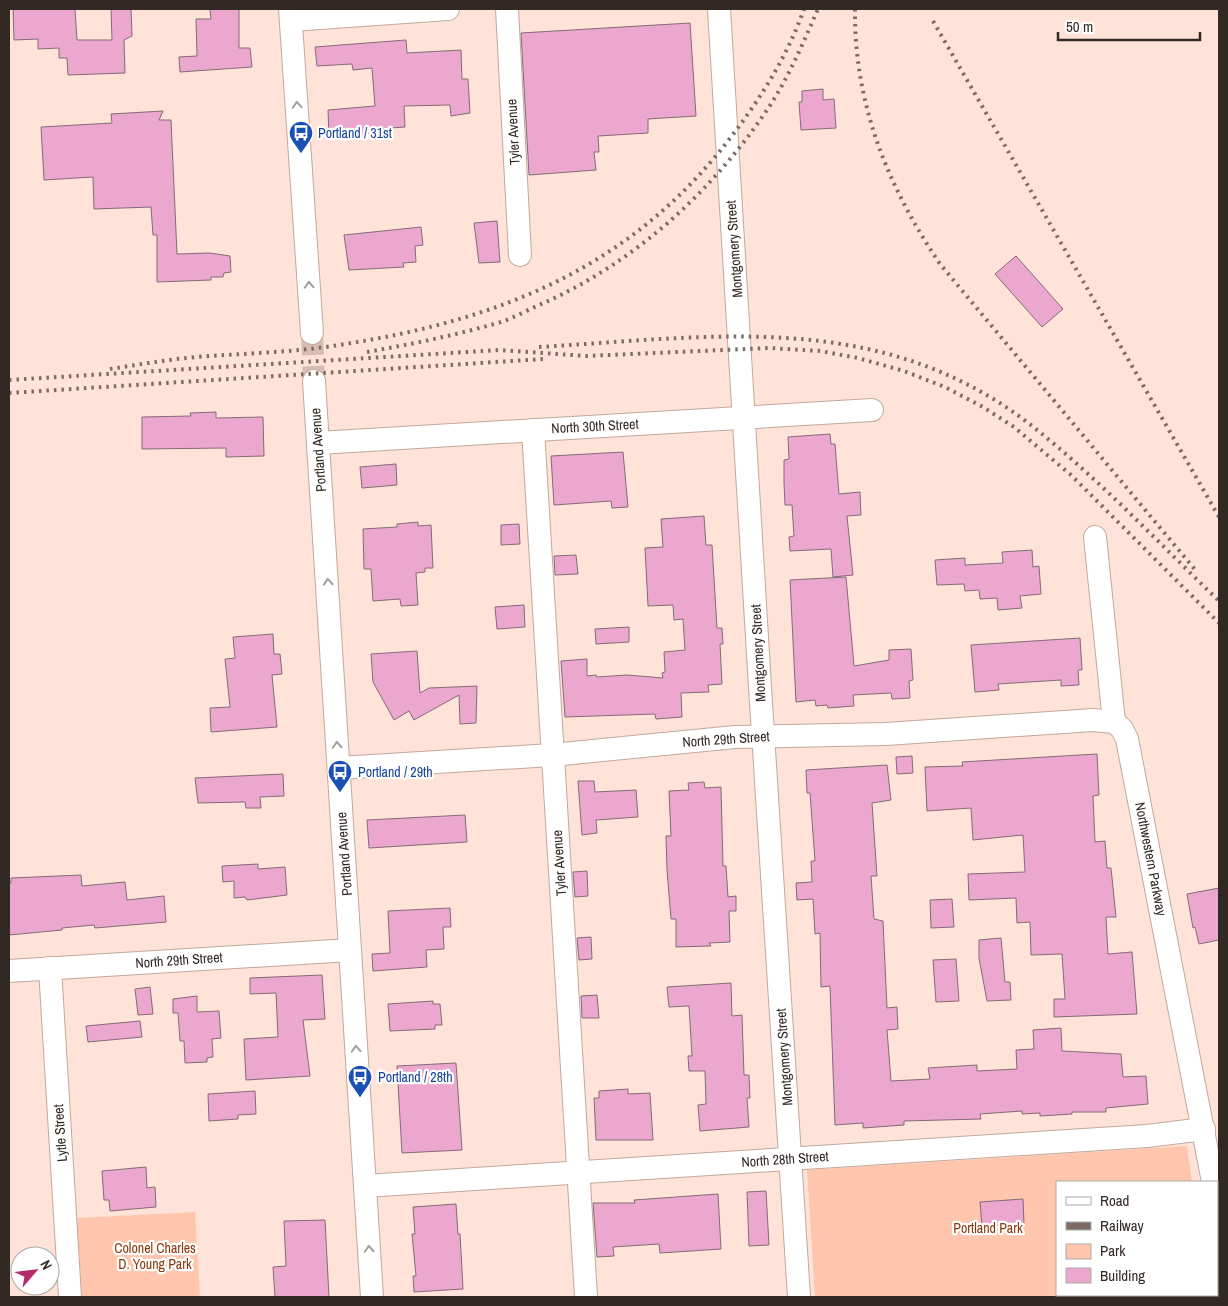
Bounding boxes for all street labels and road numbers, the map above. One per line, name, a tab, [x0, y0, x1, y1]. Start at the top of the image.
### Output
street label: Tyler Avenue	[502, 98, 524, 166]
street label: Montgomery Street	[722, 200, 746, 298]
street label: Portland Avenue	[306, 407, 330, 493]
street label: North 30th Street	[551, 415, 639, 437]
street label: Montgomery Street	[746, 604, 770, 702]
street label: North 29th Street	[682, 727, 770, 751]
street label: Northwestern Parkway	[1131, 801, 1171, 918]
street label: Portland Avenue	[332, 811, 356, 897]
street label: Tyler Avenue	[548, 829, 570, 897]
street label: North 29th Street	[135, 948, 223, 972]
street label: Montgomery Street	[772, 1008, 796, 1106]
street label: Lytle Street	[49, 1104, 71, 1162]
street label: North 28th Street	[741, 1147, 829, 1171]

